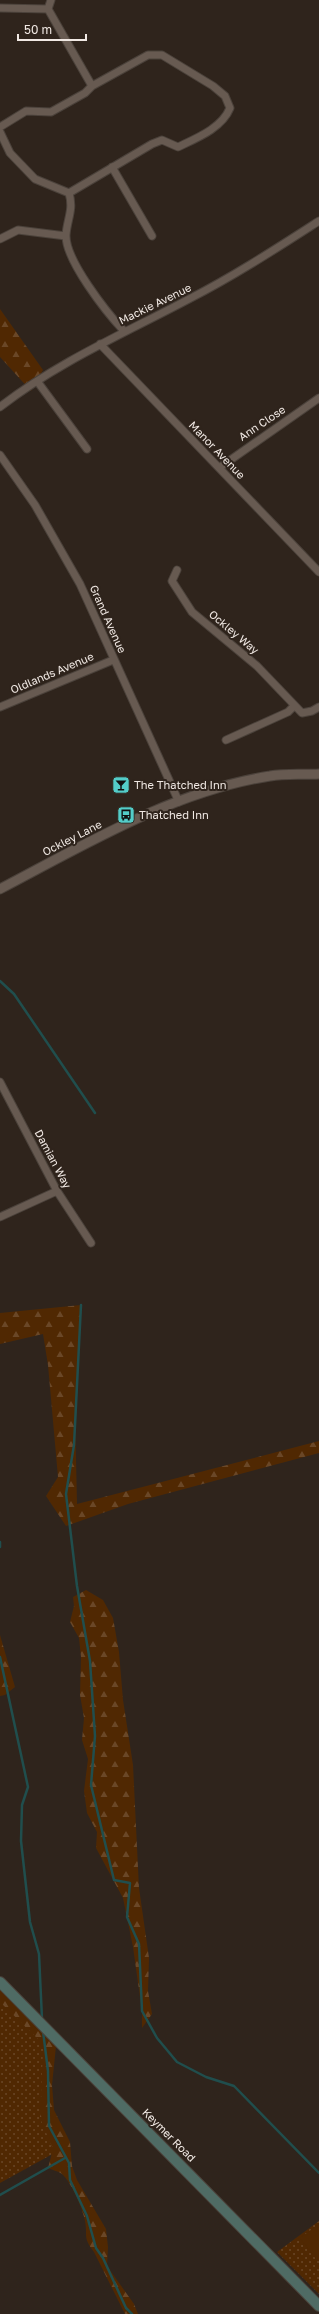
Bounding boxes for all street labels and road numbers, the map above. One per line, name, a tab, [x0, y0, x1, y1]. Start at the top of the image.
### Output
street label: Mackie Avenue	[117, 280, 193, 327]
street label: Ann Close	[236, 402, 287, 443]
street label: Manor Avenue	[187, 418, 248, 481]
street label: Grand Avenue	[88, 583, 129, 655]
street label: Ockley Way	[207, 607, 262, 656]
street label: Oldlands Avenue	[8, 649, 95, 696]
street label: Ockley Lane	[40, 817, 103, 858]
street label: Damian Way	[33, 1127, 74, 1190]
street label: Keymer Road	[140, 2105, 199, 2164]

